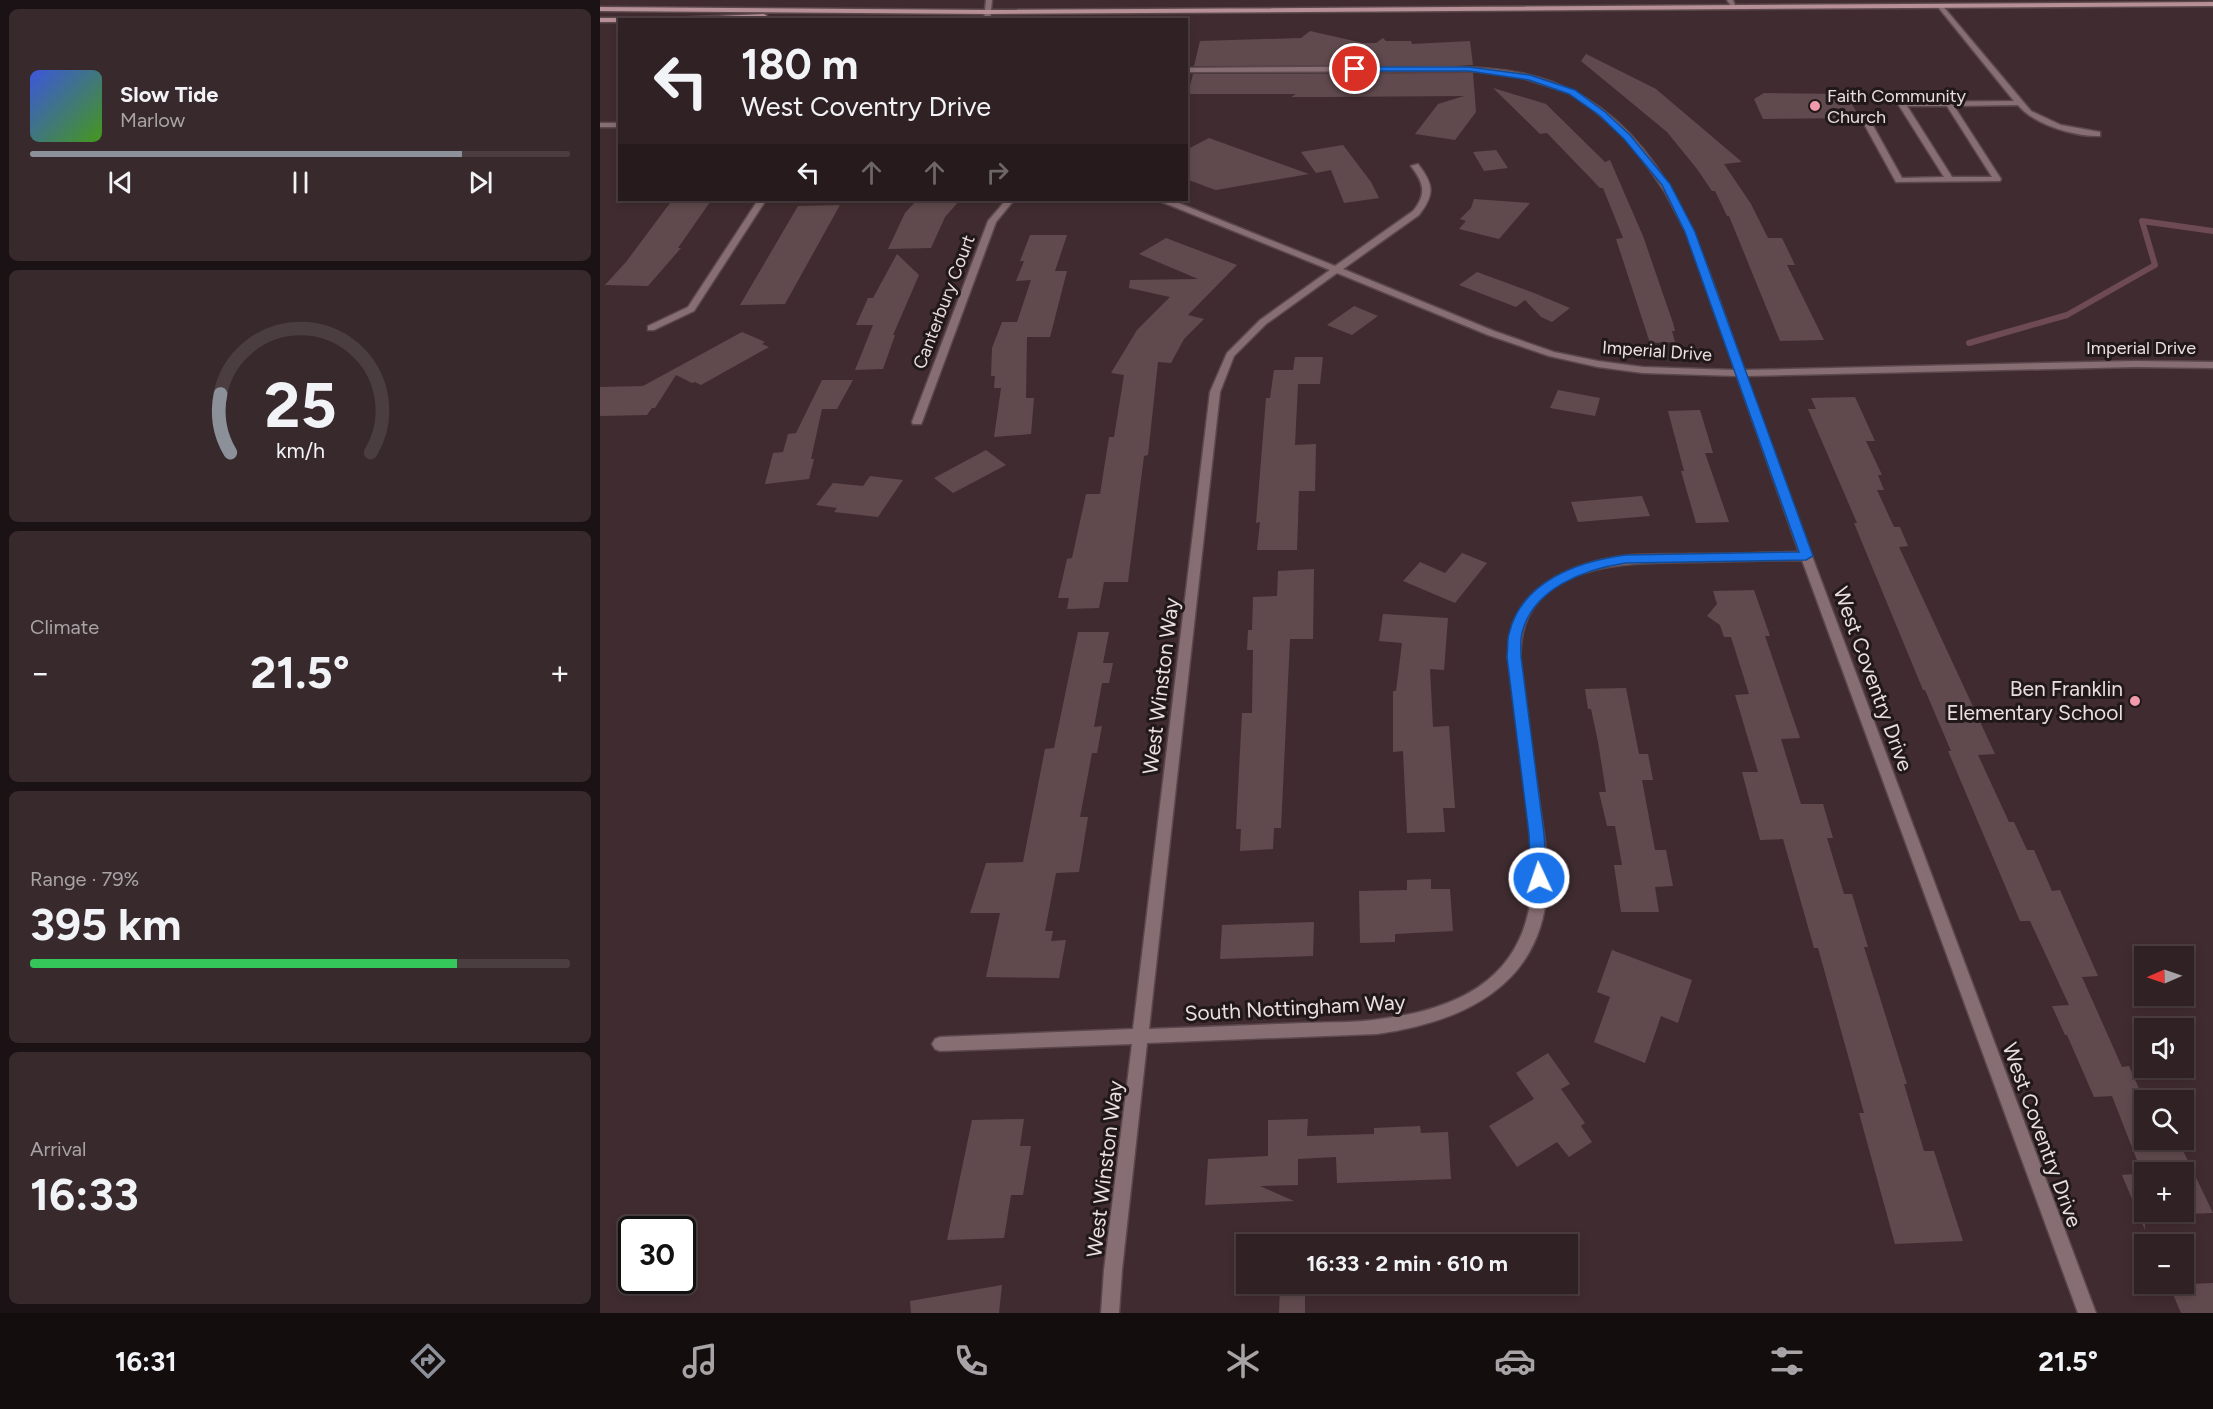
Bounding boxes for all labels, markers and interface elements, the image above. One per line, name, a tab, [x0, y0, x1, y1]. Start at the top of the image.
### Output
text: 180 m	[741, 39, 858, 90]
icon: left	[642, 42, 720, 120]
pin	[1329, 43, 1380, 94]
icon: arrive	[1338, 52, 1371, 85]
text: Slow Tide	[120, 81, 219, 108]
place label: Faith Community Church	[1827, 85, 1966, 128]
text: West Coventry Drive	[741, 90, 991, 123]
marker: Faith Community Church	[1808, 99, 1822, 113]
text: Marlow	[120, 108, 185, 132]
icon: left	[792, 156, 825, 189]
icon: ahead	[855, 156, 888, 189]
icon: ahead	[918, 156, 951, 189]
icon: right	[981, 156, 1014, 189]
icon: previous	[104, 166, 137, 199]
icon: pause	[284, 166, 317, 199]
icon: next	[464, 166, 497, 199]
street label: Canterbury Court	[908, 232, 980, 372]
street label: Imperial Drive	[1601, 336, 1713, 366]
street label: Imperial Drive	[2086, 337, 2196, 359]
text: 25	[264, 368, 336, 443]
text: km/h	[276, 438, 324, 463]
street label: West Coventry Drive	[1828, 583, 1918, 774]
street label: West Winston Way	[1137, 596, 1184, 776]
text: Climate	[30, 615, 99, 639]
text: 21.5°	[250, 645, 350, 699]
text: −	[30, 653, 51, 692]
text: +	[549, 653, 570, 692]
place label: Ben Franklin Elementary School	[1947, 676, 2123, 725]
marker: Ben Franklin Elementary School	[2128, 694, 2142, 708]
position arrow	[1507, 846, 1571, 910]
text: Range · 79%	[30, 867, 139, 891]
text: 395 km	[30, 897, 181, 951]
north arrow	[2134, 946, 2194, 1006]
map controls	[2134, 946, 2194, 1294]
street label: South Nottingham Way	[1184, 989, 1406, 1026]
button: sound	[2134, 1018, 2194, 1078]
street label: West Coventry Drive	[1997, 1039, 2087, 1230]
street label: West Winston Way	[1081, 1079, 1128, 1259]
button: search	[2134, 1090, 2194, 1150]
text: Arrival	[30, 1137, 86, 1161]
button: +	[2134, 1162, 2194, 1222]
text: 16:33	[30, 1167, 139, 1221]
speed limit sign: 30	[618, 1216, 696, 1294]
button: −	[2134, 1234, 2194, 1294]
text: 16:33 · 2 min · 610 m	[1306, 1250, 1508, 1277]
icon: directions	[407, 1340, 449, 1382]
icon: music	[679, 1340, 721, 1382]
icon: phone	[950, 1340, 992, 1382]
icon: climate	[1222, 1340, 1264, 1382]
icon: car	[1494, 1340, 1536, 1382]
icon: filters	[1766, 1340, 1808, 1382]
text: 16:31	[115, 1345, 177, 1378]
text: 21.5°	[2038, 1345, 2098, 1378]

